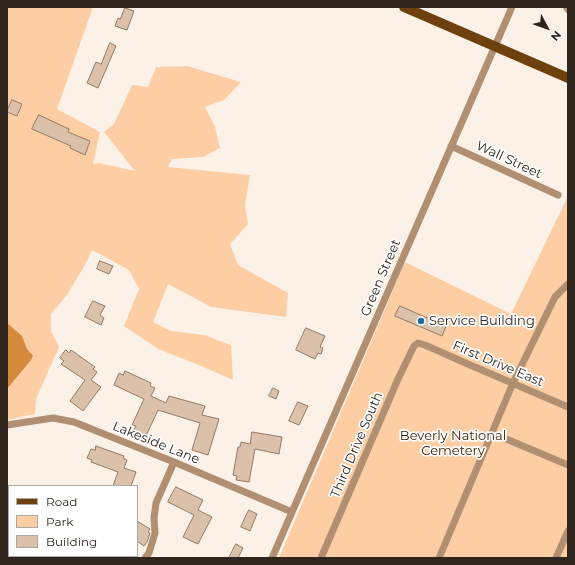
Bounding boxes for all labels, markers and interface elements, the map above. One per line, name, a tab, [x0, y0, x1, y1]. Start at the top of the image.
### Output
north arrow	[527, 8, 567, 48]
text: N	[548, 28, 564, 44]
street label: Wall Street	[473, 138, 545, 182]
street label: Green Street	[358, 237, 404, 319]
place label: Service Building	[429, 313, 535, 329]
marker: Service Building	[416, 316, 426, 326]
street label: First Drive East	[450, 338, 546, 390]
street label: Third Drive South	[328, 390, 386, 500]
street label: Lakeside Lane	[110, 418, 202, 468]
park label: Beverly National Cemetery	[400, 428, 506, 459]
legend	[8, 485, 138, 557]
text: Road	[46, 494, 77, 509]
text: Park	[46, 514, 73, 529]
text: Building	[46, 534, 97, 549]

